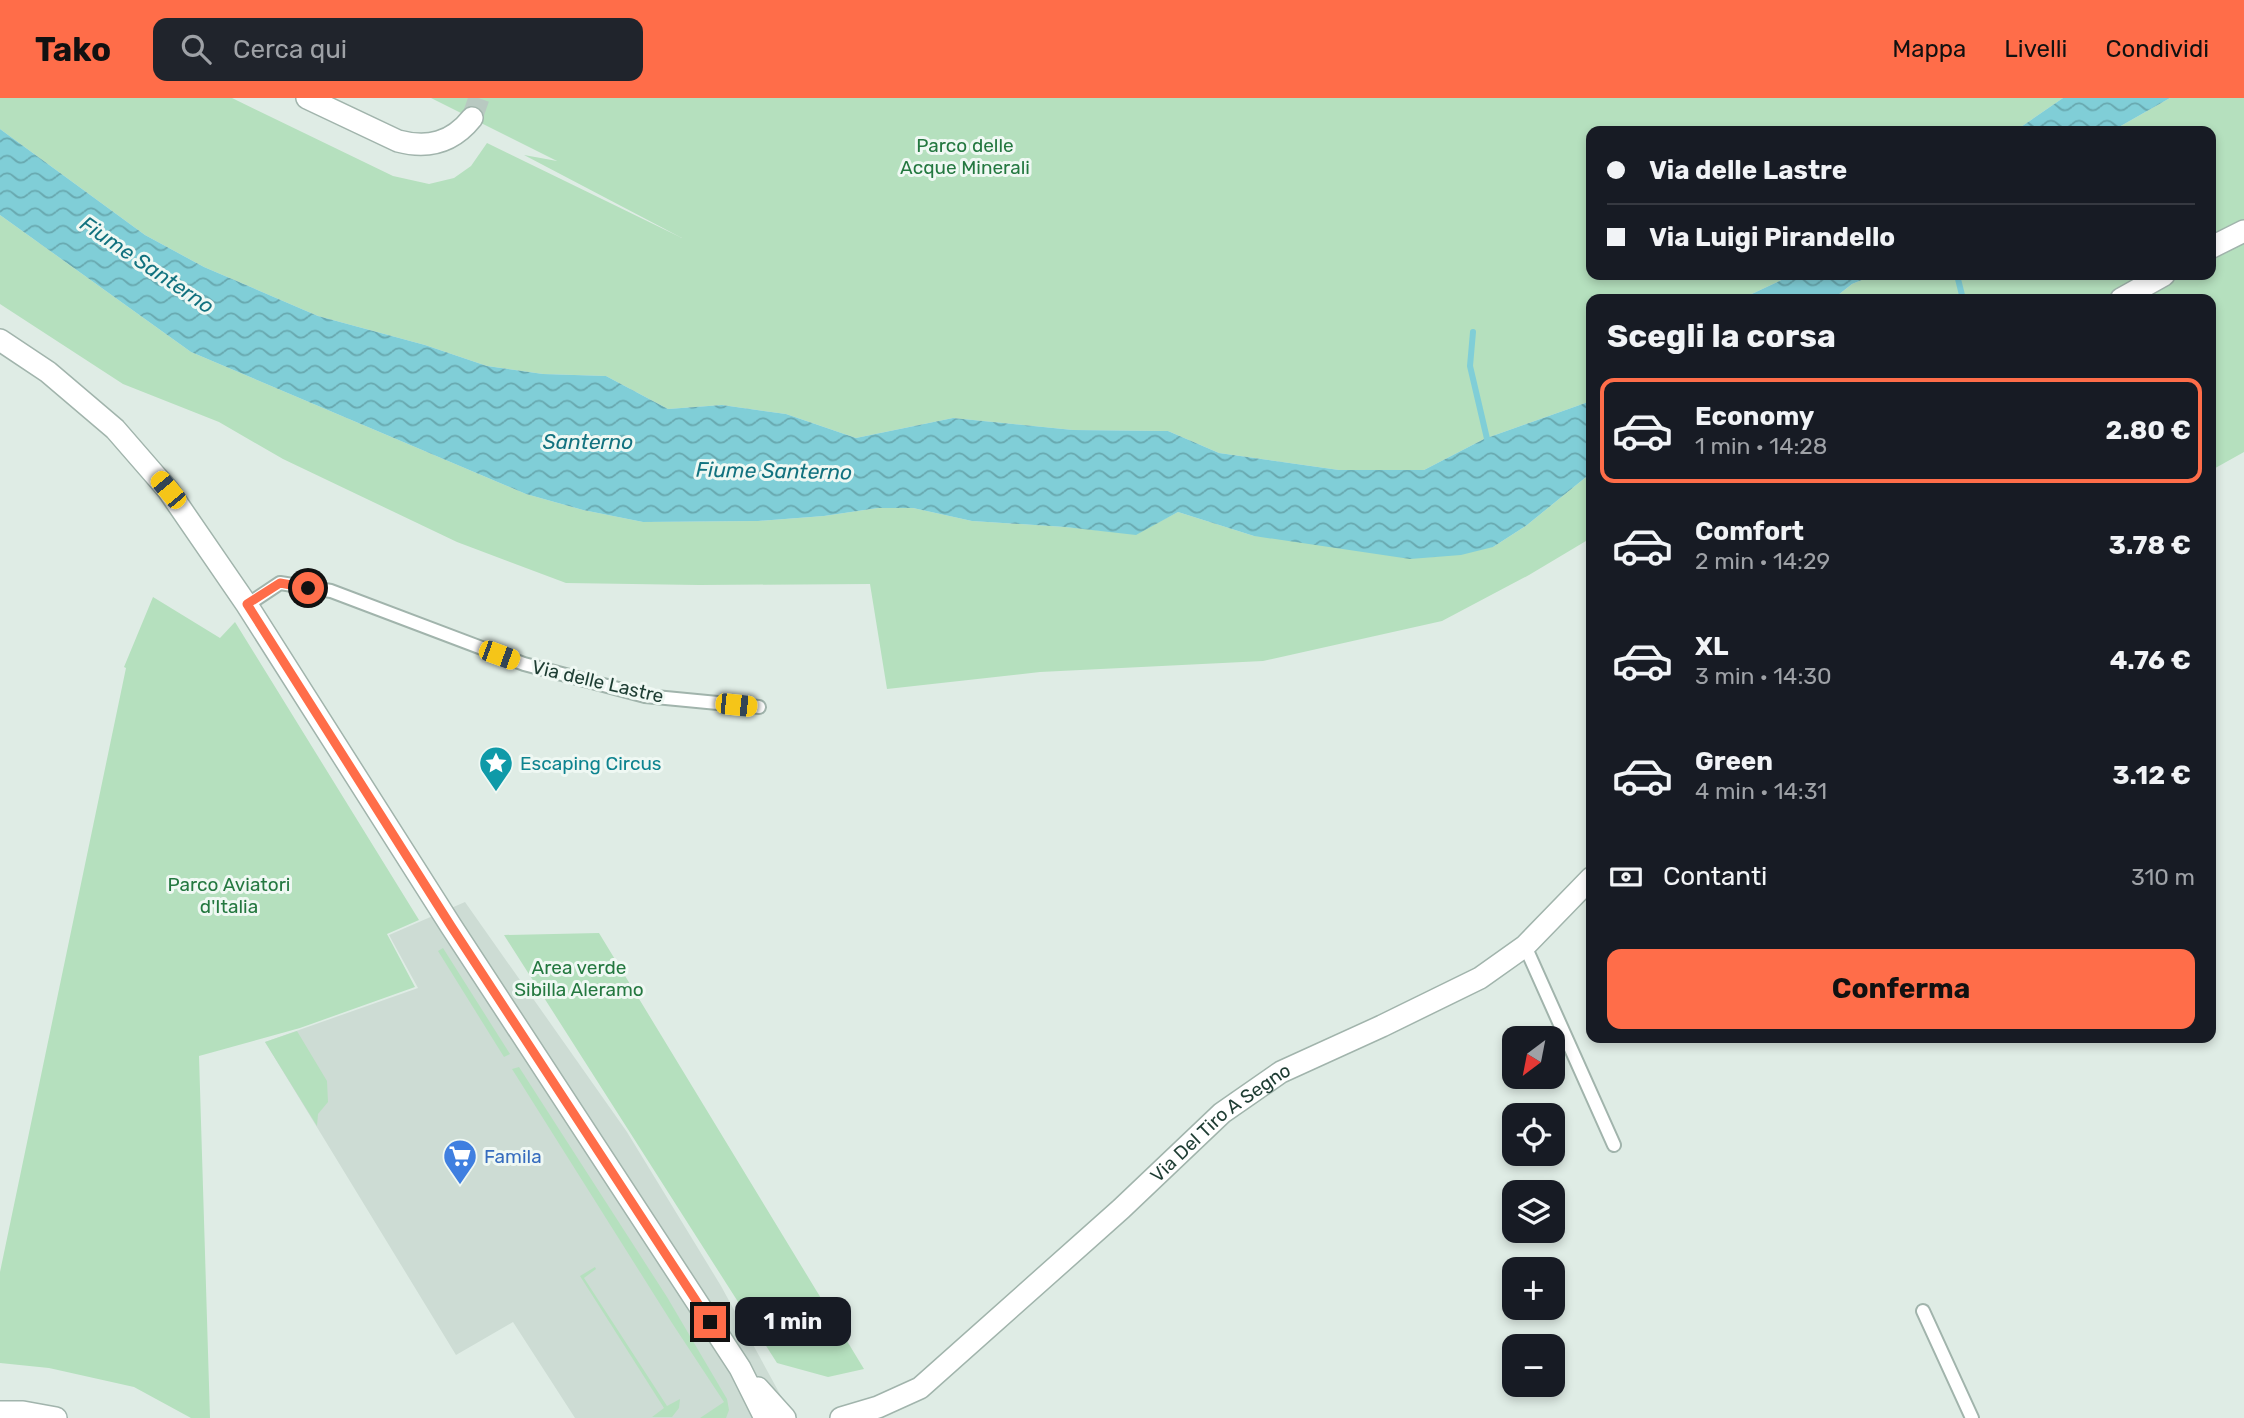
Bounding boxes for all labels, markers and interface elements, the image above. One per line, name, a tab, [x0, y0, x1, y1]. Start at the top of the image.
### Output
search box	[153, 18, 643, 81]
text: Tako	[35, 30, 111, 69]
icon: search	[177, 30, 215, 68]
text: Cerca qui	[233, 34, 347, 65]
text: Mappa	[1892, 35, 1966, 63]
text: Livelli	[2004, 35, 2067, 63]
text: Condividi	[2105, 35, 2209, 63]
park label: Parco delle Acque Minerali	[900, 134, 1030, 179]
text: Via delle Lastre	[1649, 155, 1847, 186]
water label: Fiume Santerno	[76, 211, 219, 319]
text: Via Luigi Pirandello	[1649, 222, 1895, 253]
text: Scegli la corsa	[1607, 317, 1836, 355]
icon: car	[1611, 399, 1674, 462]
text: Economy	[1695, 401, 1814, 432]
text: 2.80 €	[2106, 415, 2191, 446]
water label: Santerno	[543, 429, 633, 454]
text: 1 min · 14:28	[1695, 432, 1827, 460]
water label: Fiume Santerno	[696, 457, 852, 484]
car	[147, 467, 190, 513]
icon: car	[1611, 514, 1674, 577]
text: Comfort	[1695, 516, 1804, 547]
text: 3.78 €	[2109, 530, 2191, 561]
text: 2 min · 14:29	[1695, 547, 1830, 575]
route start	[292, 572, 324, 604]
icon: car	[1611, 629, 1674, 692]
text: XL	[1695, 631, 1728, 662]
car	[476, 638, 523, 672]
text: 4.76 €	[2110, 645, 2191, 676]
street label: Via delle Lastre	[530, 655, 666, 708]
text: 3 min · 14:30	[1695, 662, 1832, 690]
car	[715, 692, 758, 718]
place icon: Escaping Circus	[477, 744, 515, 793]
icon: car	[1611, 744, 1674, 807]
text: Green	[1695, 746, 1773, 777]
place label: Escaping Circus	[520, 752, 662, 775]
text: 3.12 €	[2112, 760, 2191, 791]
text: 4 min · 14:31	[1695, 777, 1827, 805]
icon: cash	[1607, 858, 1645, 896]
text: Contanti	[1663, 861, 1767, 892]
text: 310 m	[2131, 863, 2195, 891]
park label: Parco Aviatori d'Italia	[168, 873, 290, 918]
button: Conferma	[1607, 949, 2195, 1029]
park label: Area verde Sibilla Aleramo	[514, 956, 644, 1001]
north arrow	[1502, 1026, 1564, 1088]
map controls	[1502, 1026, 1565, 1397]
street label: Via Del Tiro A Segno	[1146, 1058, 1294, 1187]
button: locate	[1502, 1103, 1565, 1166]
supermarket icon: Famila	[441, 1137, 479, 1186]
place label: Famila	[484, 1145, 542, 1168]
button: layers	[1502, 1180, 1565, 1243]
button: +	[1502, 1257, 1565, 1320]
callout: 1 min	[734, 1298, 850, 1346]
route end	[694, 1306, 726, 1338]
text: 1 min	[764, 1307, 822, 1335]
button: −	[1502, 1334, 1565, 1397]

